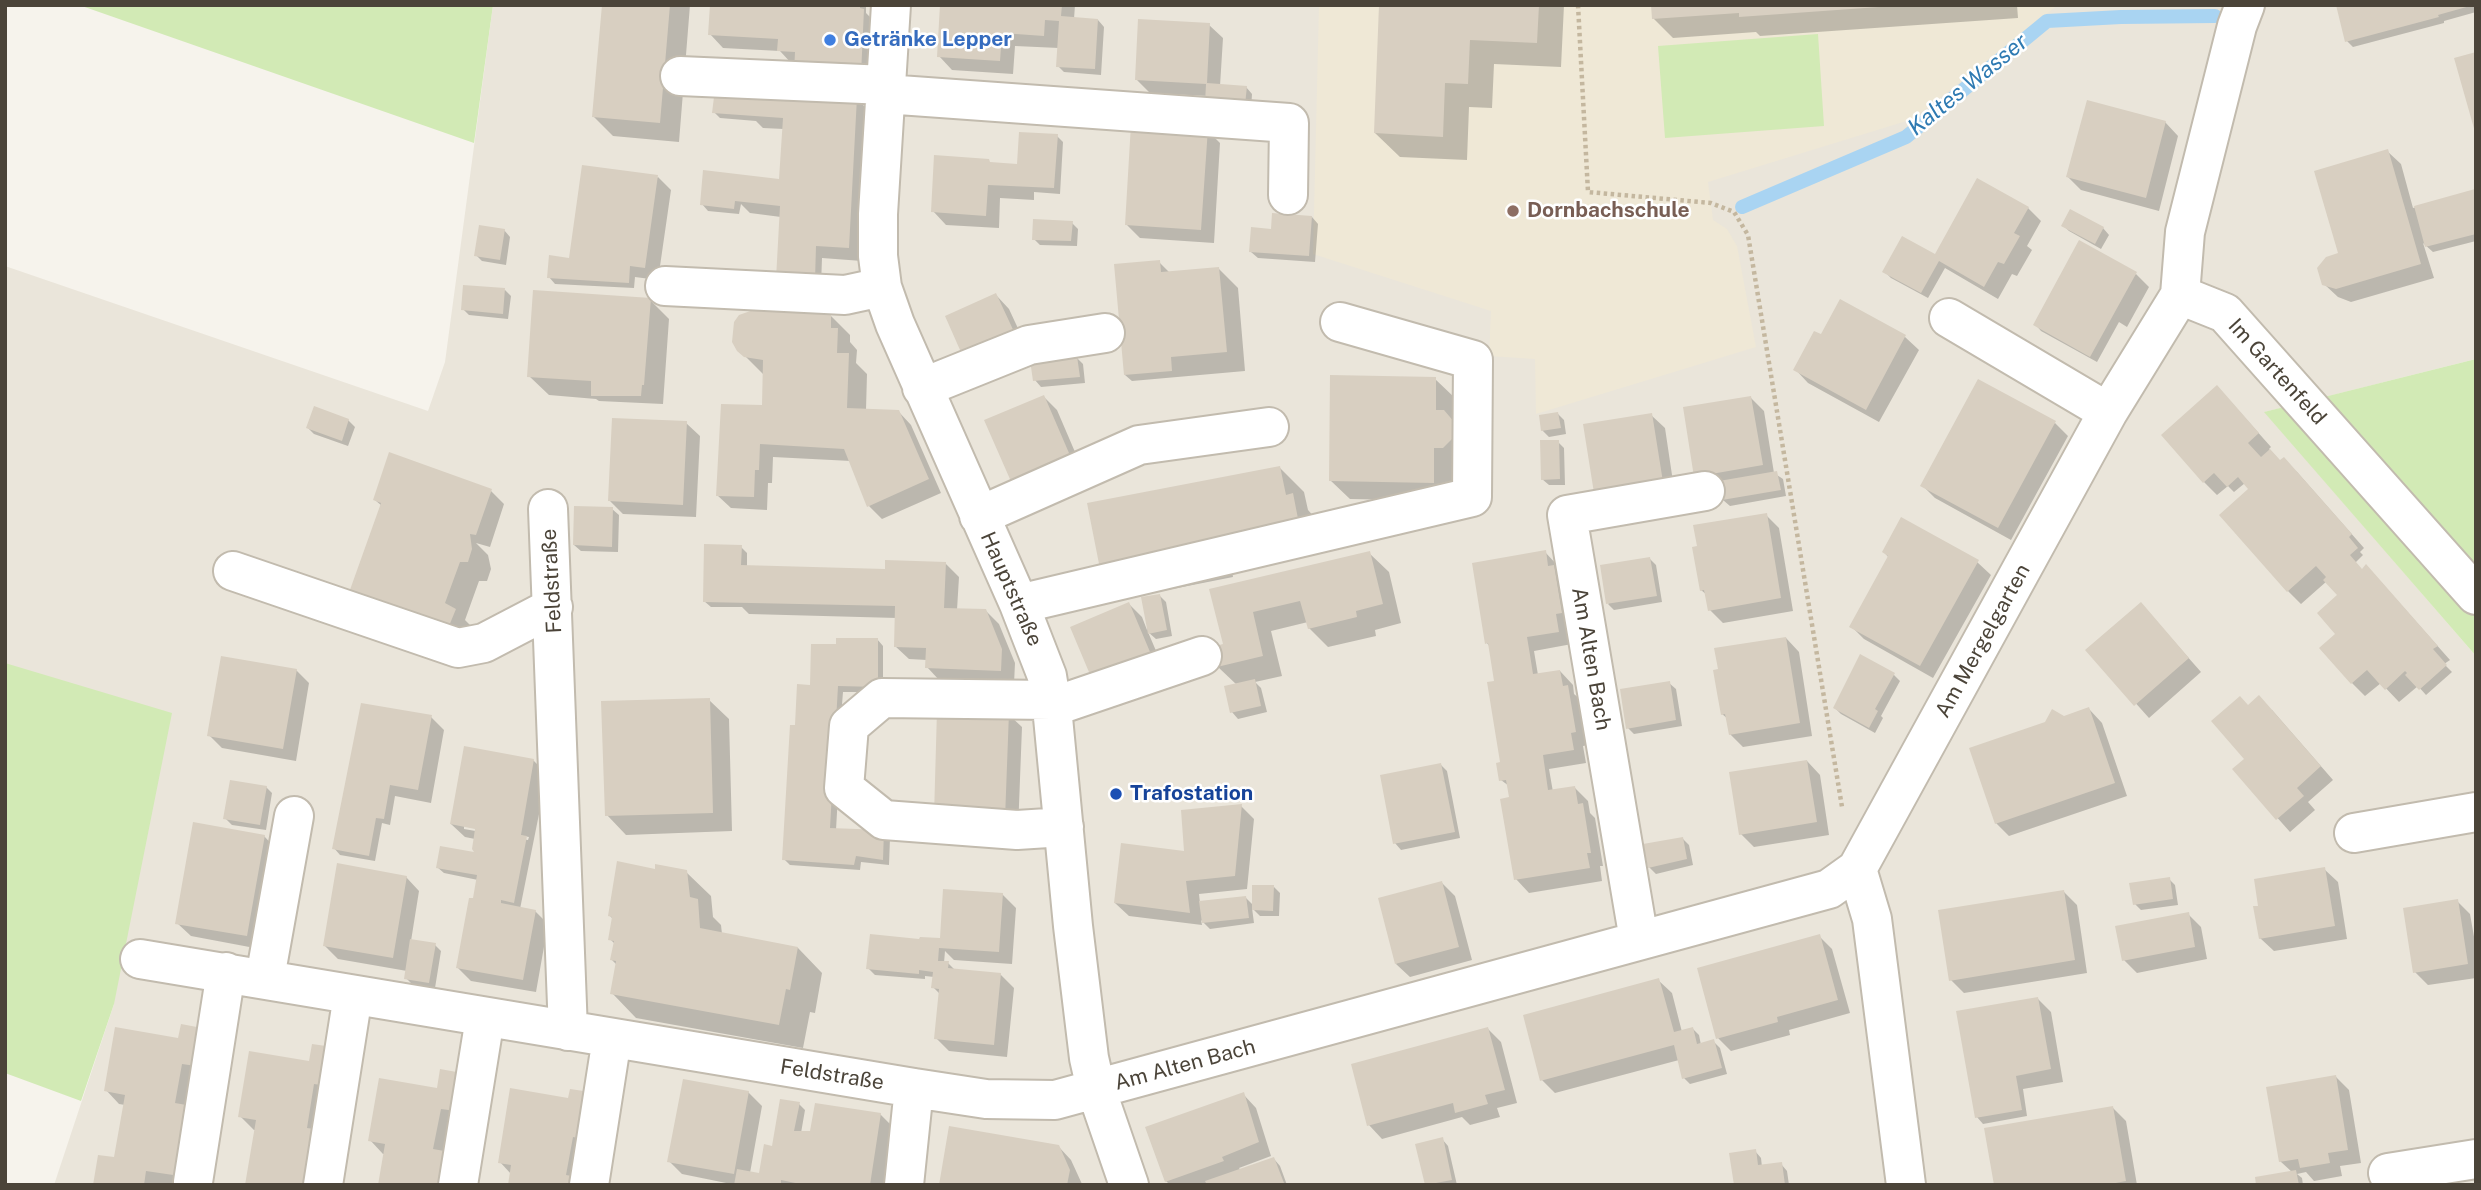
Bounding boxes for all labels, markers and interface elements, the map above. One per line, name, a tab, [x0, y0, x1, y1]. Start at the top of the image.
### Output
place label: Getränke Lepper	[844, 27, 1012, 53]
water label: Kaltes Wasser	[1903, 28, 2033, 142]
marker: Getränke Lepper	[822, 32, 838, 48]
place label: Dornbachschule	[1527, 198, 1690, 224]
marker: Dornbachschule	[1505, 203, 1521, 219]
street label: Im Gartenfeld	[2223, 314, 2331, 430]
street label: Feldstraße	[537, 528, 567, 634]
street label: Hauptstraße	[975, 528, 1047, 650]
street label: Am Mergelgarten	[1930, 560, 2036, 722]
street label: Am Alten Bach	[1566, 586, 1616, 732]
place label: Trafostation	[1130, 781, 1253, 807]
marker: Trafostation	[1108, 786, 1124, 802]
street label: Am Alten Bach	[1112, 1034, 1258, 1096]
street label: Feldstraße	[778, 1054, 886, 1096]

